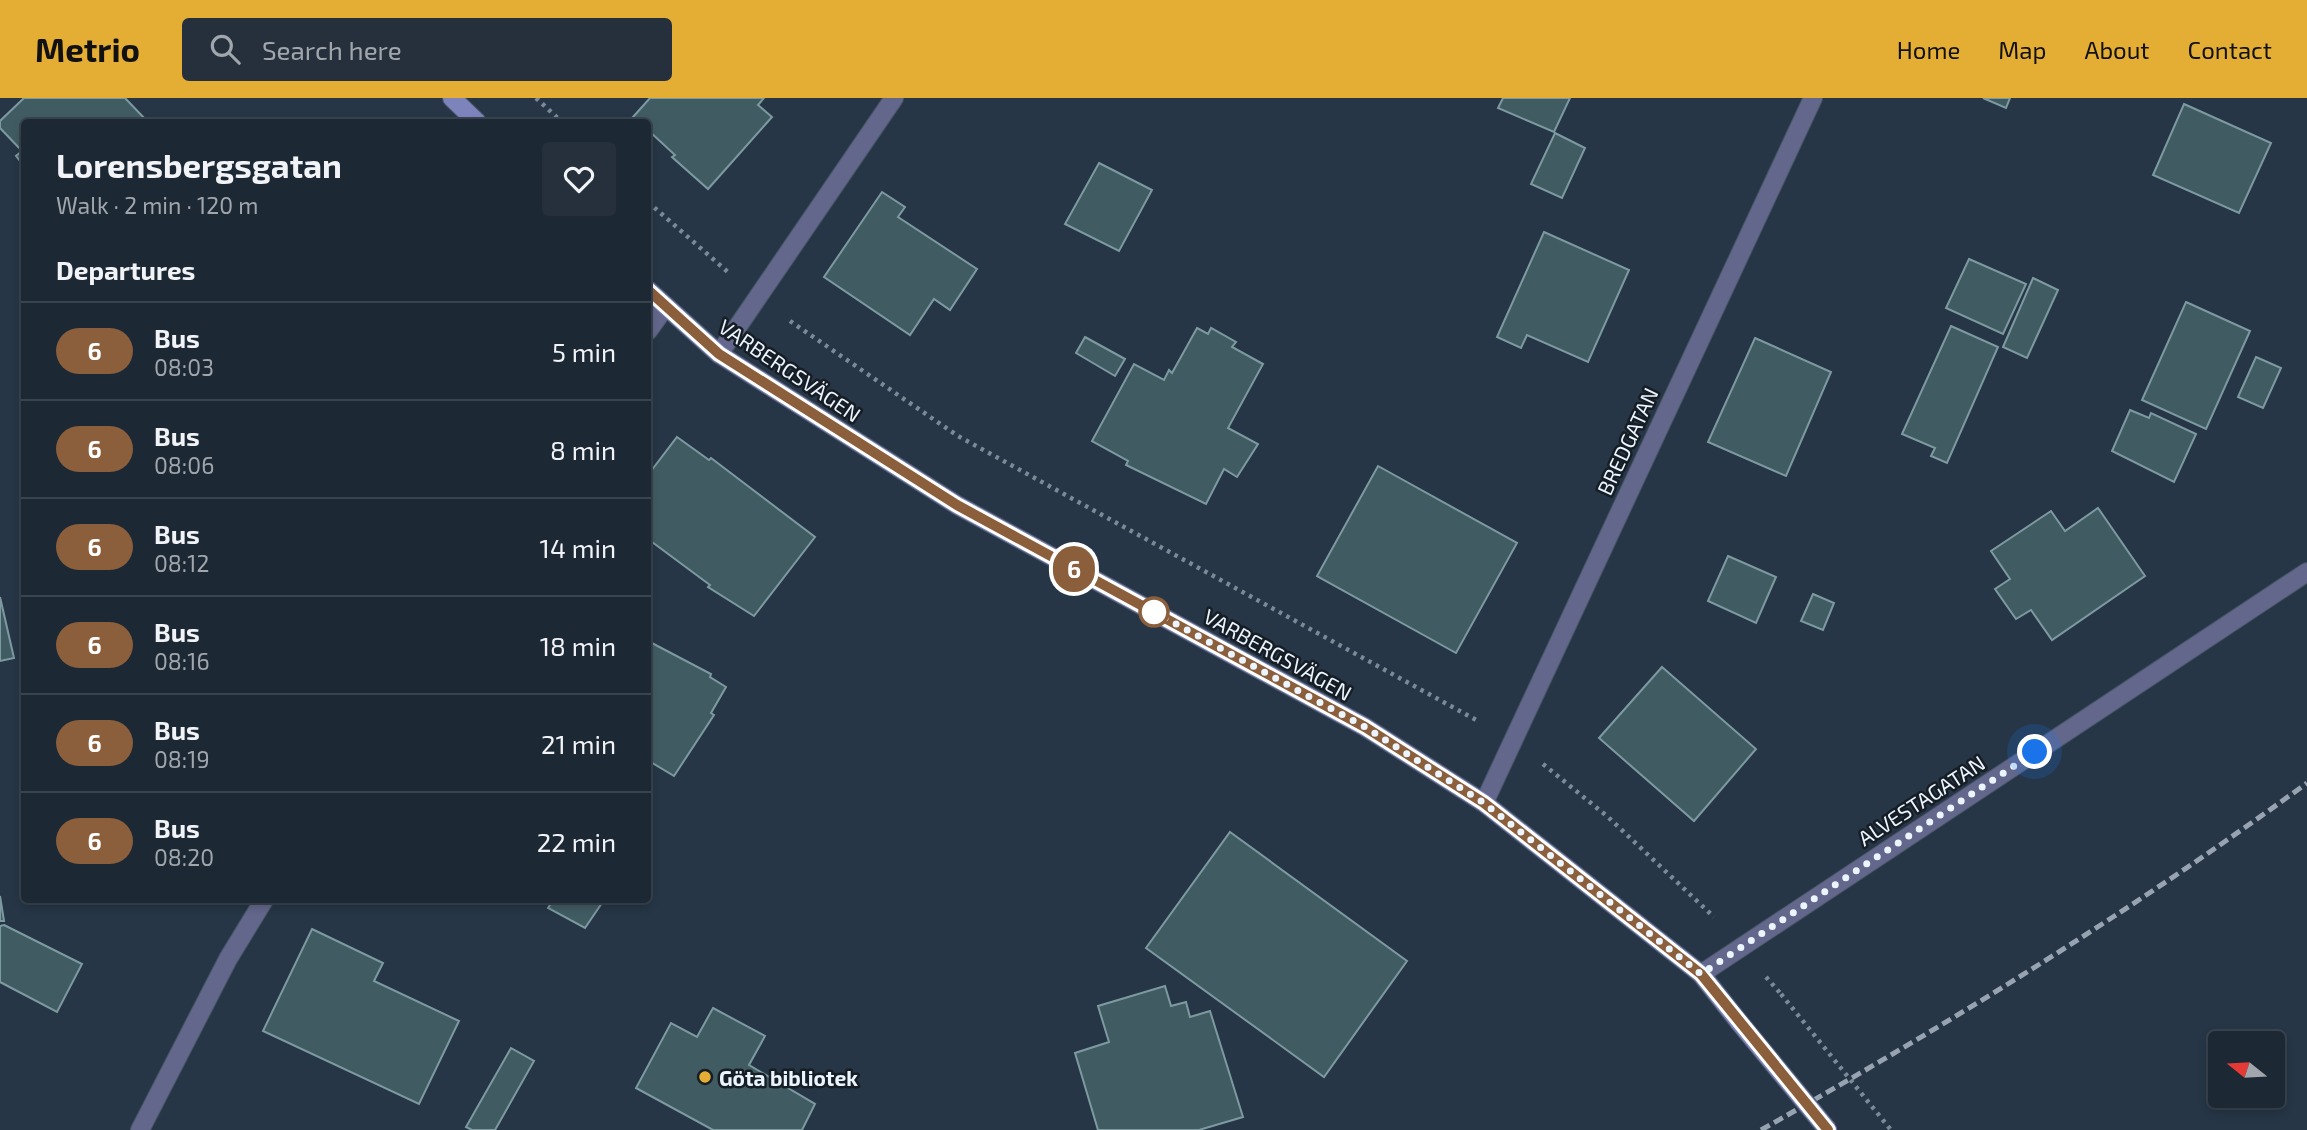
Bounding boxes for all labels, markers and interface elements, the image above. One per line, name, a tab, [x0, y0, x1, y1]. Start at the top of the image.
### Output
search box	[182, 18, 672, 81]
text: Metrio	[35, 29, 140, 69]
icon: search	[206, 30, 244, 68]
text: Search here	[262, 34, 402, 65]
text: Home	[1897, 35, 1960, 64]
text: Map	[1998, 35, 2046, 64]
text: About	[2084, 35, 2150, 64]
text: Contact	[2188, 35, 2272, 64]
button: heart	[542, 142, 616, 216]
text: Lorensbergsgatan	[56, 145, 342, 185]
text: Walk · 2 min · 120 m	[56, 191, 258, 219]
text: Departures	[56, 254, 195, 285]
street label: VARBERGSVÄGEN	[714, 313, 866, 427]
text: Bus	[154, 322, 200, 353]
text: 6	[87, 336, 102, 365]
text: 5 min	[552, 336, 616, 367]
text: 08:03	[154, 353, 214, 381]
street label: BREDGATAN	[1591, 383, 1663, 499]
text: Bus	[154, 420, 200, 451]
text: 6	[87, 434, 102, 463]
text: 8 min	[550, 434, 616, 465]
text: 08:06	[154, 451, 214, 479]
text: Bus	[154, 518, 200, 549]
text: 6	[87, 532, 102, 561]
text: 14 min	[540, 532, 616, 563]
line badge: 6	[1051, 546, 1097, 592]
text: 08:12	[154, 549, 209, 577]
text: 6	[1067, 554, 1081, 583]
unlabelled marker	[1139, 597, 1169, 627]
street label: VARBERGSVÄGEN	[1199, 603, 1357, 705]
text: Bus	[154, 616, 200, 647]
text: 6	[87, 630, 102, 659]
text: 18 min	[540, 630, 616, 661]
text: 08:16	[154, 647, 210, 675]
text: Bus	[154, 714, 200, 745]
text: 6	[87, 728, 102, 757]
text: 21 min	[541, 728, 616, 759]
your location	[2017, 734, 2052, 769]
text: 08:19	[154, 745, 210, 773]
street label: ALVESTAGATAN	[1853, 750, 1989, 850]
text: Bus	[154, 812, 200, 843]
text: 6	[87, 826, 102, 855]
text: 22 min	[537, 826, 616, 857]
text: 08:20	[154, 843, 214, 871]
north arrow	[2208, 1031, 2286, 1108]
map controls	[2208, 1031, 2285, 1108]
place label: Göta bibliotek	[719, 1065, 858, 1090]
marker: Göta bibliotek	[697, 1069, 713, 1085]

